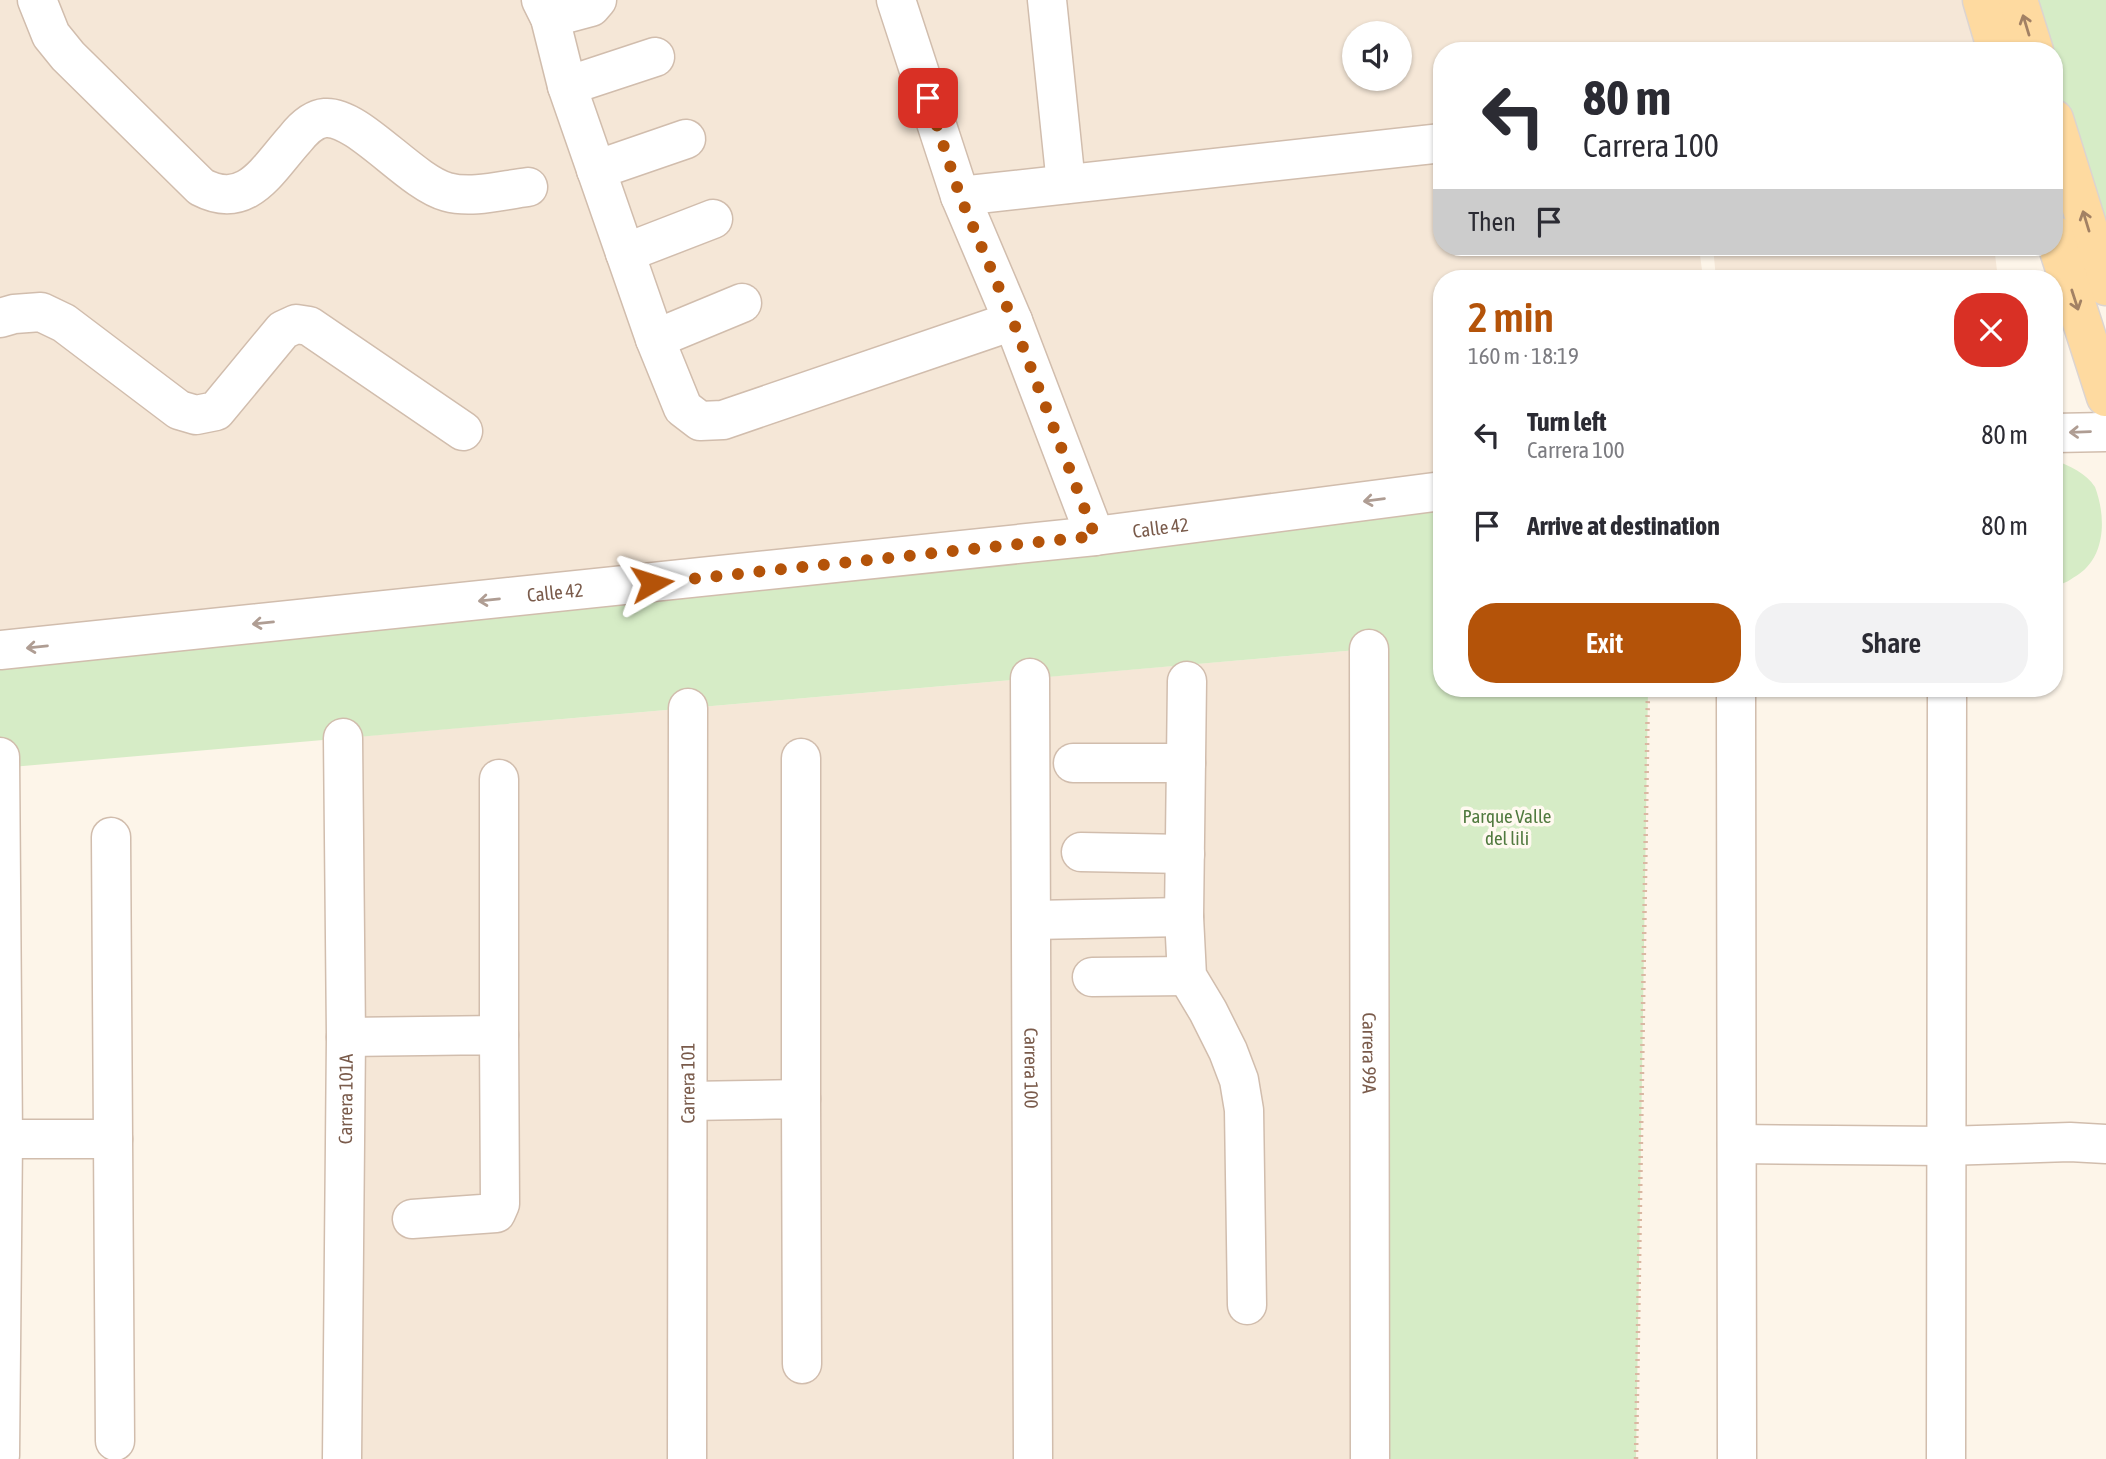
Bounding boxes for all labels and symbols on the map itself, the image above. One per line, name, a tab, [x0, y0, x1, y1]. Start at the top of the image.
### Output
one-way arrow	[2018, 15, 2031, 37]
pin	[898, 68, 958, 128]
one-way arrow	[2079, 210, 2092, 232]
one-way arrow	[2069, 289, 2082, 311]
one-way arrow	[2069, 426, 2092, 439]
one-way arrow	[1363, 493, 1386, 506]
street label: Calle 42	[1131, 513, 1190, 542]
position arrow	[615, 546, 689, 620]
street label: Calle 42	[526, 578, 584, 606]
one-way arrow	[478, 593, 501, 606]
one-way arrow	[252, 617, 275, 630]
one-way arrow	[26, 640, 49, 653]
park label: Parque Valle del lili	[1463, 805, 1551, 849]
street label: Carrera 99A	[1358, 1012, 1381, 1094]
street label: Carrera 100	[1020, 1028, 1043, 1108]
street label: Carrera 101	[676, 1043, 699, 1123]
street label: Carrera 101A	[334, 1053, 357, 1144]

